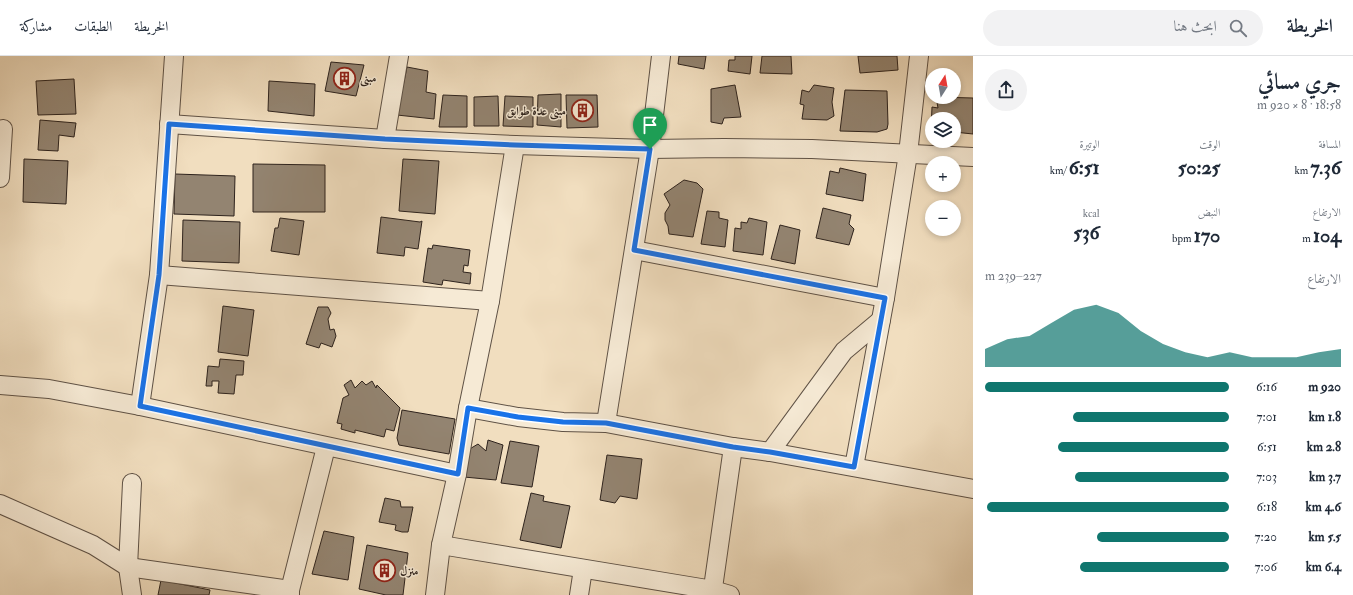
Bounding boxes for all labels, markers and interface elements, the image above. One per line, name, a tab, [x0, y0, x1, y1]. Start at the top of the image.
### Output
search box	[983, 10, 1263, 46]
text: الخريطة	[1287, 14, 1333, 38]
text: ابحث هنا	[1174, 17, 1217, 36]
icon: search	[1227, 17, 1249, 39]
text: مشاركة	[20, 18, 52, 35]
text: الطبقات	[74, 18, 112, 35]
text: الخريطة	[134, 18, 168, 35]
building icon: مبنى	[331, 65, 357, 91]
north arrow	[925, 68, 961, 104]
map controls	[925, 68, 961, 236]
text: جري مسائي	[1258, 68, 1341, 96]
button: share	[985, 69, 1027, 111]
place label: مبنى	[360, 71, 377, 87]
text: 18:58 · 8 × 920 m	[1257, 97, 1341, 113]
building icon: مبنى عدة طوابق	[569, 98, 595, 124]
place label: مبنى عدة طوابق	[507, 104, 566, 120]
pin	[633, 108, 667, 149]
button: layers	[925, 112, 961, 148]
icon: arrive	[639, 114, 661, 136]
text: الوتيرة	[1079, 138, 1100, 151]
text: الوقت	[1199, 138, 1220, 151]
text: المسافة	[1319, 138, 1341, 151]
text: 6:51	[1069, 155, 1100, 180]
text: 50:25	[1178, 155, 1220, 180]
text: 7.36	[1311, 155, 1341, 180]
button: +	[925, 156, 961, 192]
text: /km	[1050, 164, 1069, 177]
text: km	[1295, 164, 1311, 177]
button: −	[925, 200, 961, 236]
text: النبض	[1198, 206, 1220, 219]
text: الارتفاع	[1312, 206, 1341, 219]
text: kcal	[1083, 207, 1100, 220]
text: 536	[1073, 220, 1100, 245]
text: 170	[1194, 223, 1220, 248]
text: 104	[1313, 223, 1341, 248]
text: bpm	[1172, 232, 1194, 245]
text: m	[1302, 232, 1313, 245]
text: 227–239 m	[985, 268, 1042, 284]
text: الارتفاع	[1307, 271, 1341, 287]
text: 6:16	[1256, 379, 1277, 395]
text: 920 m	[1308, 379, 1341, 395]
text: 7:01	[1257, 409, 1277, 425]
text: 1.8 km	[1309, 409, 1341, 425]
text: 6:51	[1257, 439, 1277, 455]
text: 2.8 km	[1307, 439, 1341, 455]
text: 7:03	[1256, 469, 1277, 485]
text: 3.7 km	[1309, 469, 1341, 485]
text: 6:18	[1256, 499, 1277, 515]
text: 4.6 km	[1306, 499, 1341, 515]
text: 7:20	[1255, 529, 1277, 545]
text: 5.5 km	[1308, 529, 1341, 545]
building icon: منزل	[371, 558, 397, 584]
text: 7:06	[1255, 559, 1277, 575]
text: 6.4 km	[1306, 559, 1341, 575]
place label: منزل	[400, 564, 419, 579]

